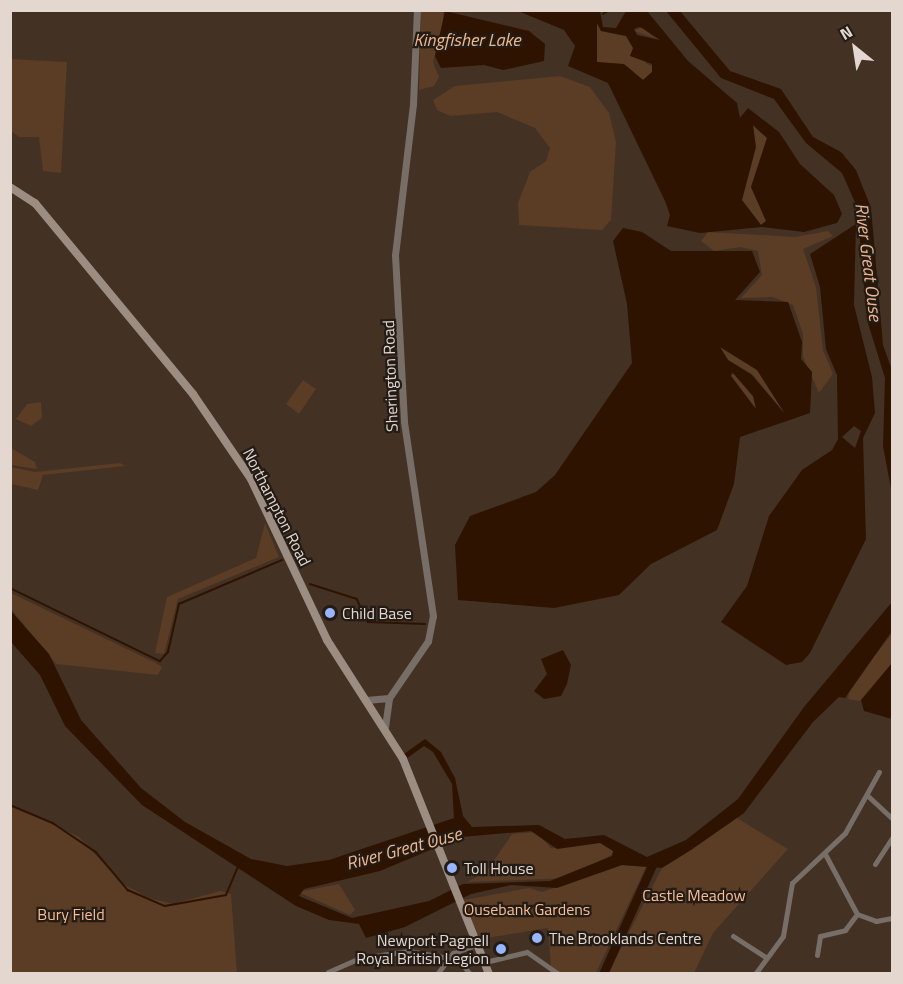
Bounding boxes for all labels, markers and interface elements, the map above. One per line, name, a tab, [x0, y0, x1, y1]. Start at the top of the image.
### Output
north arrow	[825, 18, 885, 78]
text: N	[835, 19, 857, 46]
water label: Kingfisher Lake	[413, 29, 521, 51]
water label: River Great Ouse	[850, 202, 886, 322]
street label: Sherington Road	[378, 320, 402, 432]
street label: Northampton Road	[239, 445, 315, 569]
place label: Child Base	[342, 603, 412, 623]
marker: Child Base	[323, 606, 337, 620]
water label: River Great Ouse	[344, 823, 464, 875]
place label: Toll House	[464, 858, 534, 878]
marker: Toll House	[445, 861, 459, 875]
park label: Castle Meadow	[642, 885, 746, 905]
park label: Ousebank Gardens	[464, 899, 590, 919]
park label: Bury Field	[37, 904, 105, 924]
place label: The Brooklands Centre	[549, 928, 701, 948]
place label: Newport Pagnell Royal British Legion	[356, 930, 489, 968]
marker: The Brooklands Centre	[530, 931, 544, 945]
marker: Newport Pagnell Royal British Legion	[494, 942, 508, 956]

